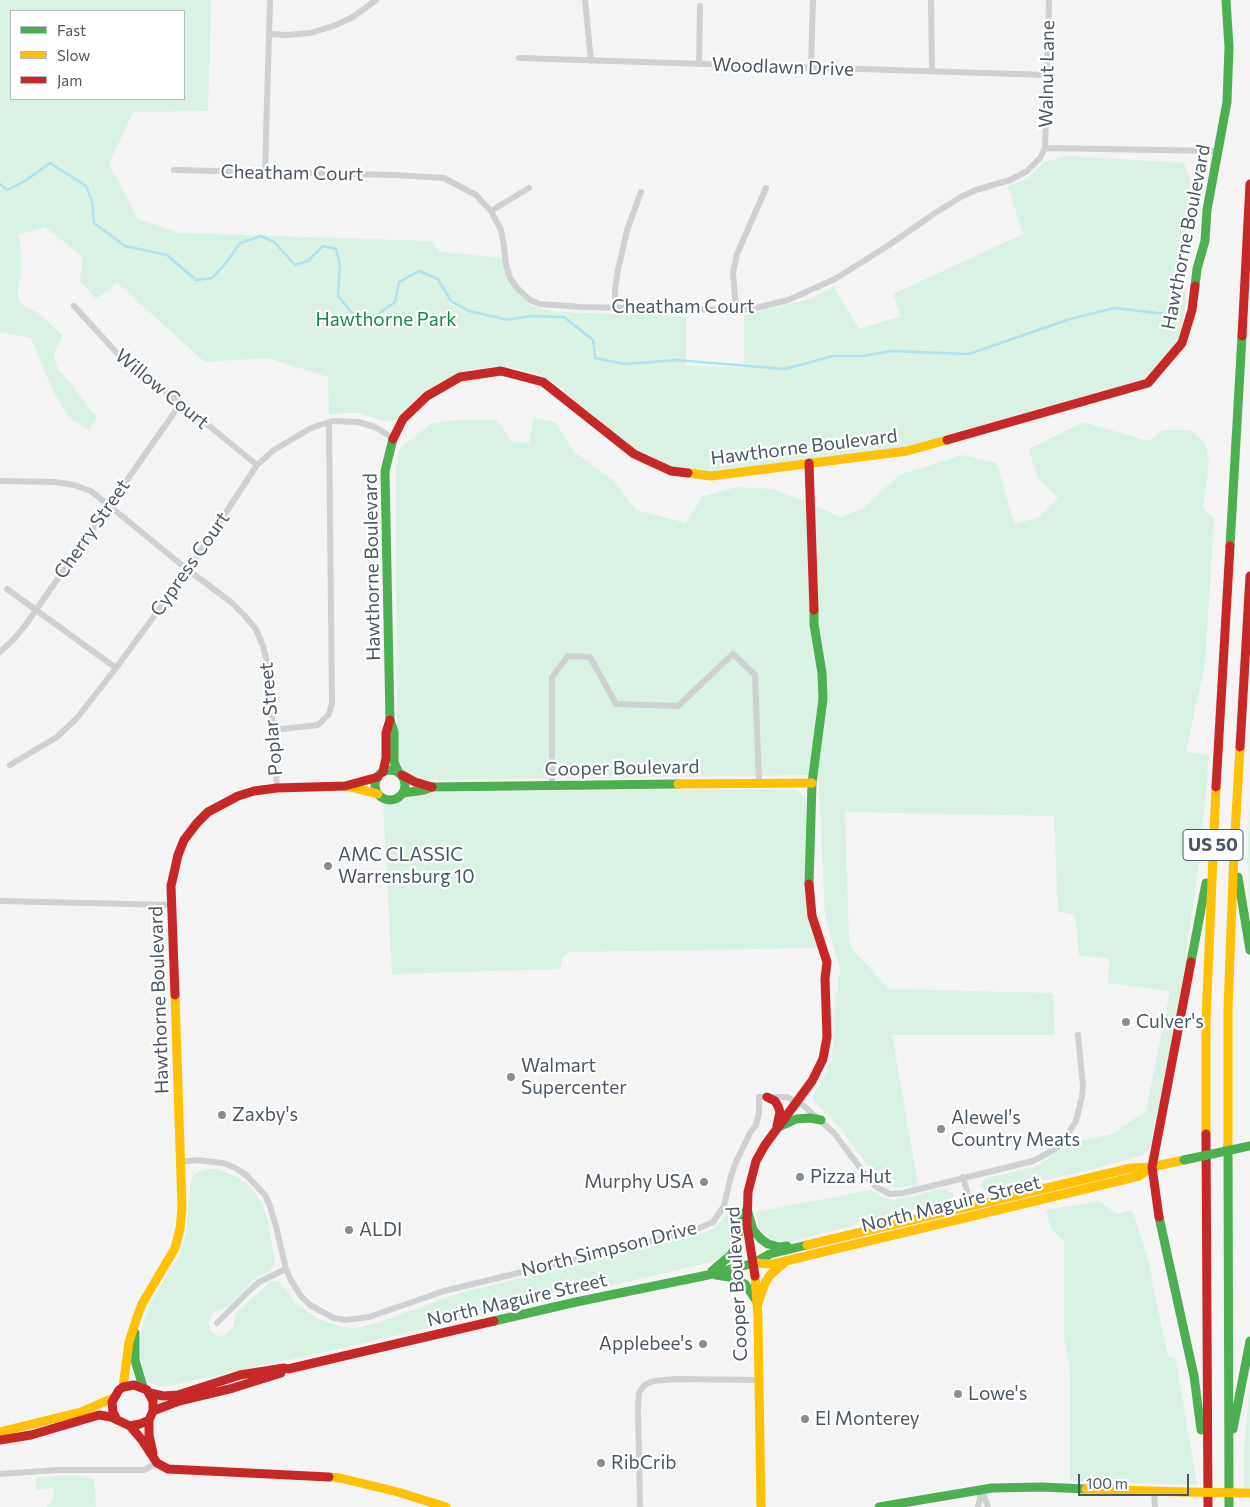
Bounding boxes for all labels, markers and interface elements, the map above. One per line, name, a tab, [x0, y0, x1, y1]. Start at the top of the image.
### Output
legend	[10, 10, 185, 100]
street label: Walnut Lane	[1035, 20, 1059, 128]
text: Fast	[57, 21, 86, 39]
text: Slow	[57, 46, 90, 64]
street label: Woodlawn Drive	[712, 53, 854, 81]
text: Jam	[57, 71, 82, 89]
street label: Hawthorne Boulevard	[1157, 143, 1215, 331]
street label: Cheatham Court	[220, 160, 364, 186]
street label: Cheatham Court	[611, 296, 755, 318]
park label: Hawthorne Park	[315, 309, 457, 331]
street label: Willow Court	[110, 344, 214, 434]
street label: Hawthorne Boulevard	[709, 424, 899, 470]
street label: Hawthorne Boulevard	[359, 473, 385, 661]
street label: Cherry Street	[49, 475, 135, 583]
street label: Cypress Court	[146, 507, 234, 621]
street label: Poplar Street	[255, 661, 287, 777]
street label: Cooper Boulevard	[544, 755, 700, 781]
road number: US 50	[1183, 830, 1243, 860]
place label: AMC CLASSIC Warrensburg 10	[338, 844, 475, 888]
marker: AMC CLASSIC Warrensburg 10	[322, 860, 334, 872]
street label: Hawthorne Boulevard	[144, 906, 174, 1094]
place label: Culver's	[1136, 1011, 1204, 1033]
marker: Culver's	[1120, 1016, 1132, 1028]
place label: Walmart Supercenter	[521, 1055, 627, 1099]
marker: Walmart Supercenter	[505, 1071, 517, 1083]
place label: Zaxby's	[232, 1104, 298, 1126]
place label: Alewel's Country Meats	[951, 1107, 1080, 1151]
marker: Zaxby's	[216, 1109, 228, 1121]
marker: Alewel's Country Meats	[935, 1123, 947, 1135]
place label: Pizza Hut	[810, 1166, 892, 1188]
place label: Murphy USA	[584, 1171, 694, 1193]
marker: Pizza Hut	[794, 1171, 806, 1183]
street label: North Maguire Street	[859, 1171, 1043, 1237]
marker: Murphy USA	[698, 1176, 710, 1188]
street label: Cooper Boulevard	[722, 1206, 752, 1362]
street label: North Simpson Drive	[519, 1216, 699, 1282]
place label: ALDI	[359, 1219, 402, 1241]
marker: ALDI	[343, 1224, 355, 1236]
street label: North Maguire Street	[425, 1268, 609, 1332]
place label: Applebee's	[599, 1333, 693, 1355]
marker: Applebee's	[697, 1338, 709, 1350]
place label: Lowe's	[968, 1383, 1027, 1405]
marker: Lowe's	[952, 1388, 964, 1400]
place label: El Monterey	[815, 1408, 920, 1430]
marker: El Monterey	[799, 1413, 811, 1425]
place label: RibCrib	[611, 1452, 677, 1474]
marker: RibCrib	[595, 1457, 607, 1469]
scale bar	[1080, 1464, 1191, 1496]
text: 100 m	[1086, 1474, 1128, 1492]

